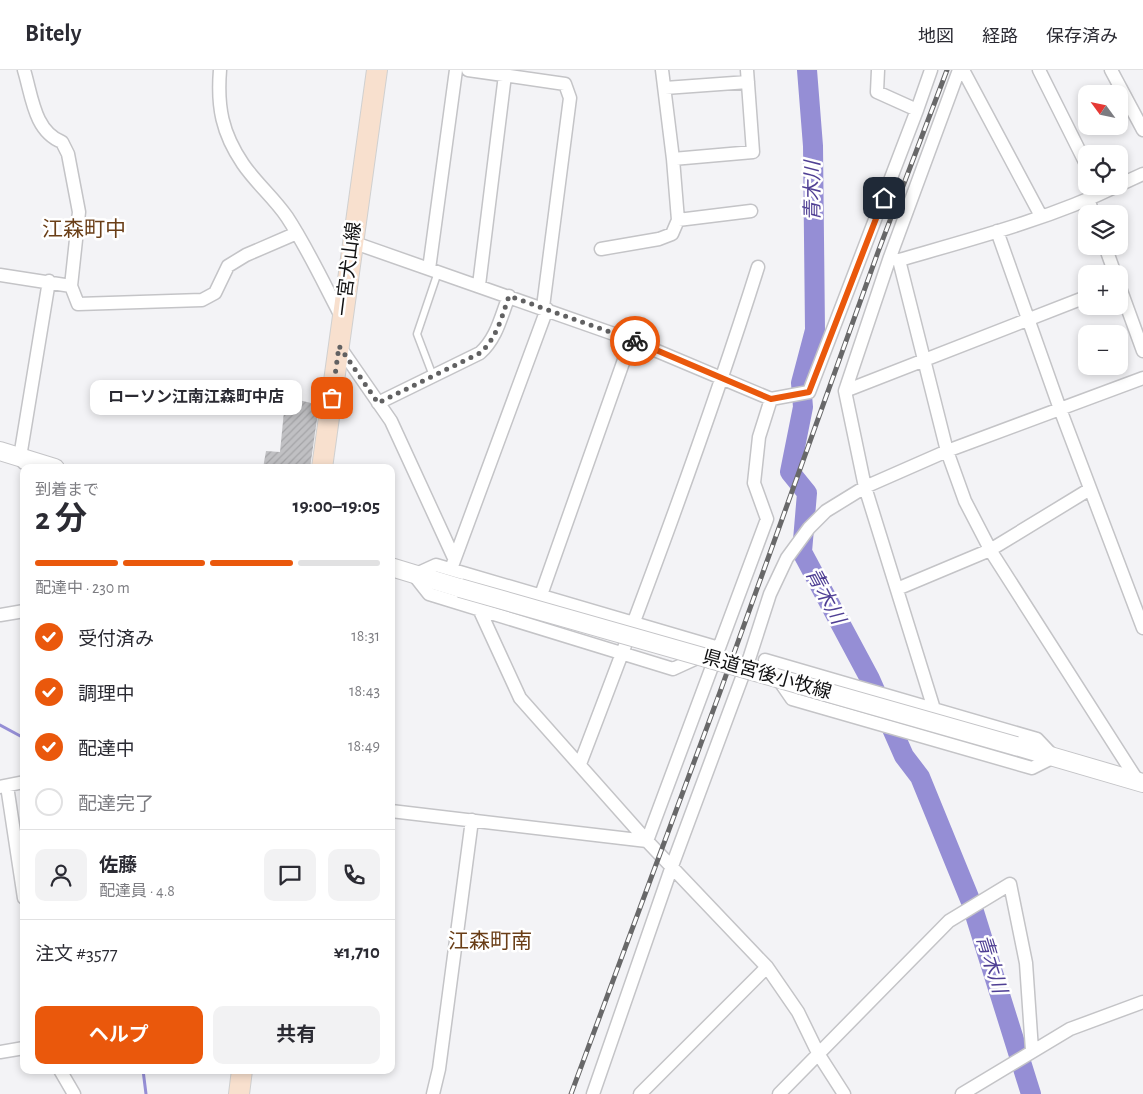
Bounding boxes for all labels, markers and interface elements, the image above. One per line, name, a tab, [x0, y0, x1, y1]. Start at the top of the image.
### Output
text: Bitely	[25, 22, 81, 46]
text: 地図	[918, 28, 954, 46]
text: 経路	[982, 28, 1018, 46]
text: 保存済み	[1046, 28, 1118, 46]
north arrow	[1078, 85, 1128, 135]
map controls	[1078, 85, 1128, 375]
button: locate	[1078, 145, 1128, 195]
water label: 青木川	[802, 159, 823, 221]
pin	[863, 177, 905, 219]
icon: home	[870, 184, 898, 212]
button: layers	[1078, 205, 1128, 255]
district label: 江森町中	[42, 218, 126, 240]
street label: 一宮犬山線	[333, 221, 364, 317]
button: +	[1078, 265, 1128, 315]
courier	[610, 316, 660, 366]
button: −	[1078, 325, 1128, 375]
icon: bike	[621, 327, 649, 355]
pin	[311, 377, 353, 419]
callout: ローソン江南江森町中店	[90, 380, 302, 416]
icon: bag	[318, 384, 346, 412]
text: ローソン江南江森町中店	[108, 389, 284, 405]
text: 到着まで	[35, 482, 99, 498]
text: 19:00–19:05	[293, 497, 380, 516]
text: 2 分	[35, 503, 87, 535]
water label: 青木川	[802, 564, 850, 629]
text: 配達中 · 230 m	[35, 580, 130, 596]
icon: check	[35, 623, 63, 651]
text: 18:31	[351, 628, 380, 644]
text: 受付済み	[78, 630, 154, 649]
street label: 県道宮後小牧線	[700, 646, 834, 702]
icon: check	[35, 678, 63, 706]
text: 18:43	[349, 683, 380, 699]
text: 調理中	[78, 685, 135, 704]
icon: check	[35, 733, 63, 761]
text: 18:49	[348, 738, 380, 754]
text: 配達中	[78, 740, 135, 759]
text: 配達完了	[78, 795, 154, 814]
button: person	[35, 849, 87, 901]
button: chat	[264, 849, 316, 901]
button: phone	[328, 849, 380, 901]
text: 佐藤	[99, 856, 137, 875]
text: 配達員 · 4.8	[99, 883, 175, 899]
district label: 江森町南	[448, 930, 532, 952]
water label: 青木川	[973, 932, 1011, 998]
text: ¥1,710	[334, 943, 380, 962]
text: 注文 #3577	[35, 945, 118, 964]
button: ヘルプ	[35, 1006, 203, 1064]
button: 共有	[213, 1006, 380, 1064]

